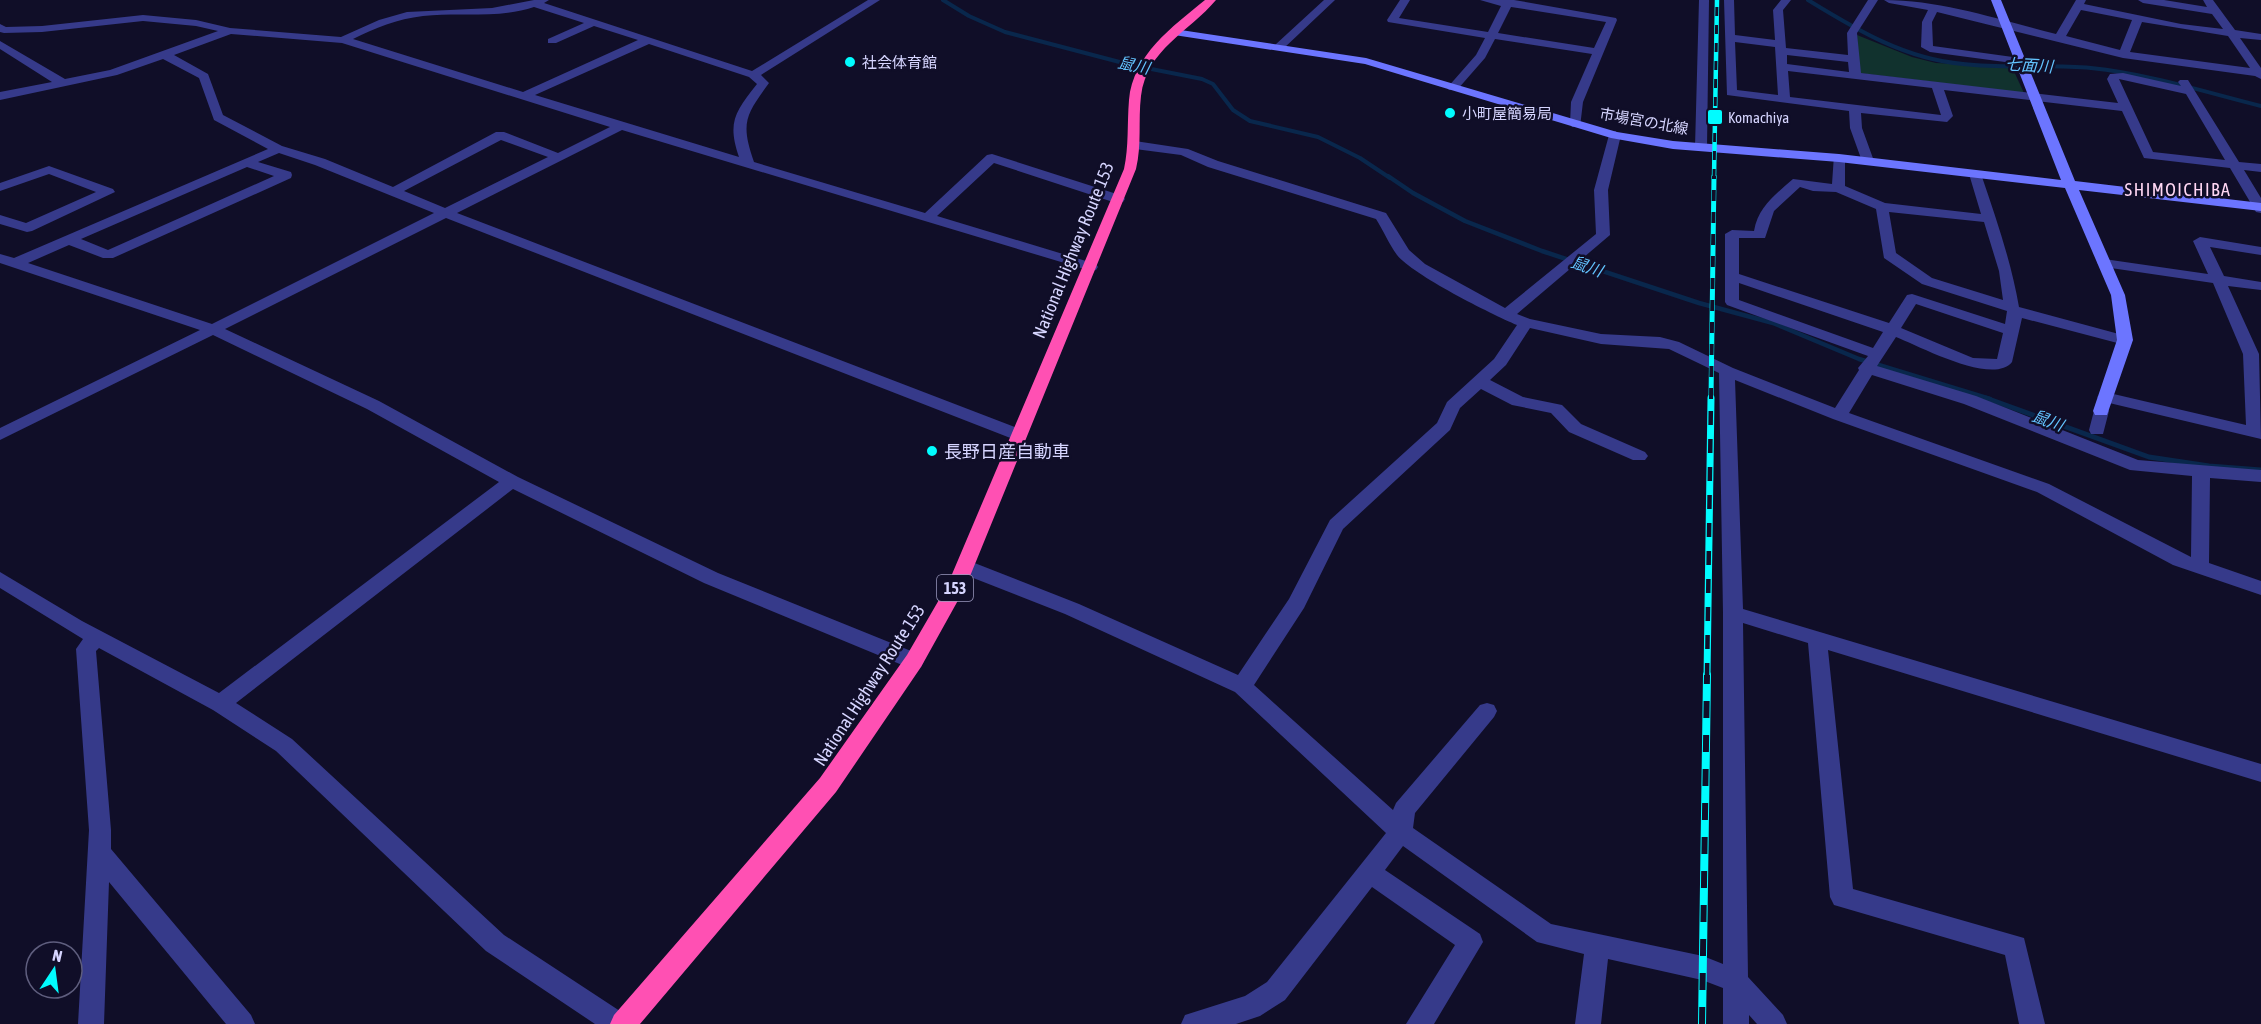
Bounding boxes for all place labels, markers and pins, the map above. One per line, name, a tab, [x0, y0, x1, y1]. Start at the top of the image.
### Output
place label: 社会体育館	[862, 54, 937, 71]
marker: 社会体育館	[843, 55, 857, 69]
place label: 小町屋簡易局	[1462, 105, 1552, 122]
marker: 小町屋簡易局	[1443, 106, 1457, 120]
marker: Komachiya	[1706, 108, 1724, 126]
place label: Komachiya	[1728, 109, 1789, 126]
place label: 長野日産自動車	[944, 441, 1070, 462]
marker: 長野日産自動車	[925, 444, 939, 458]

